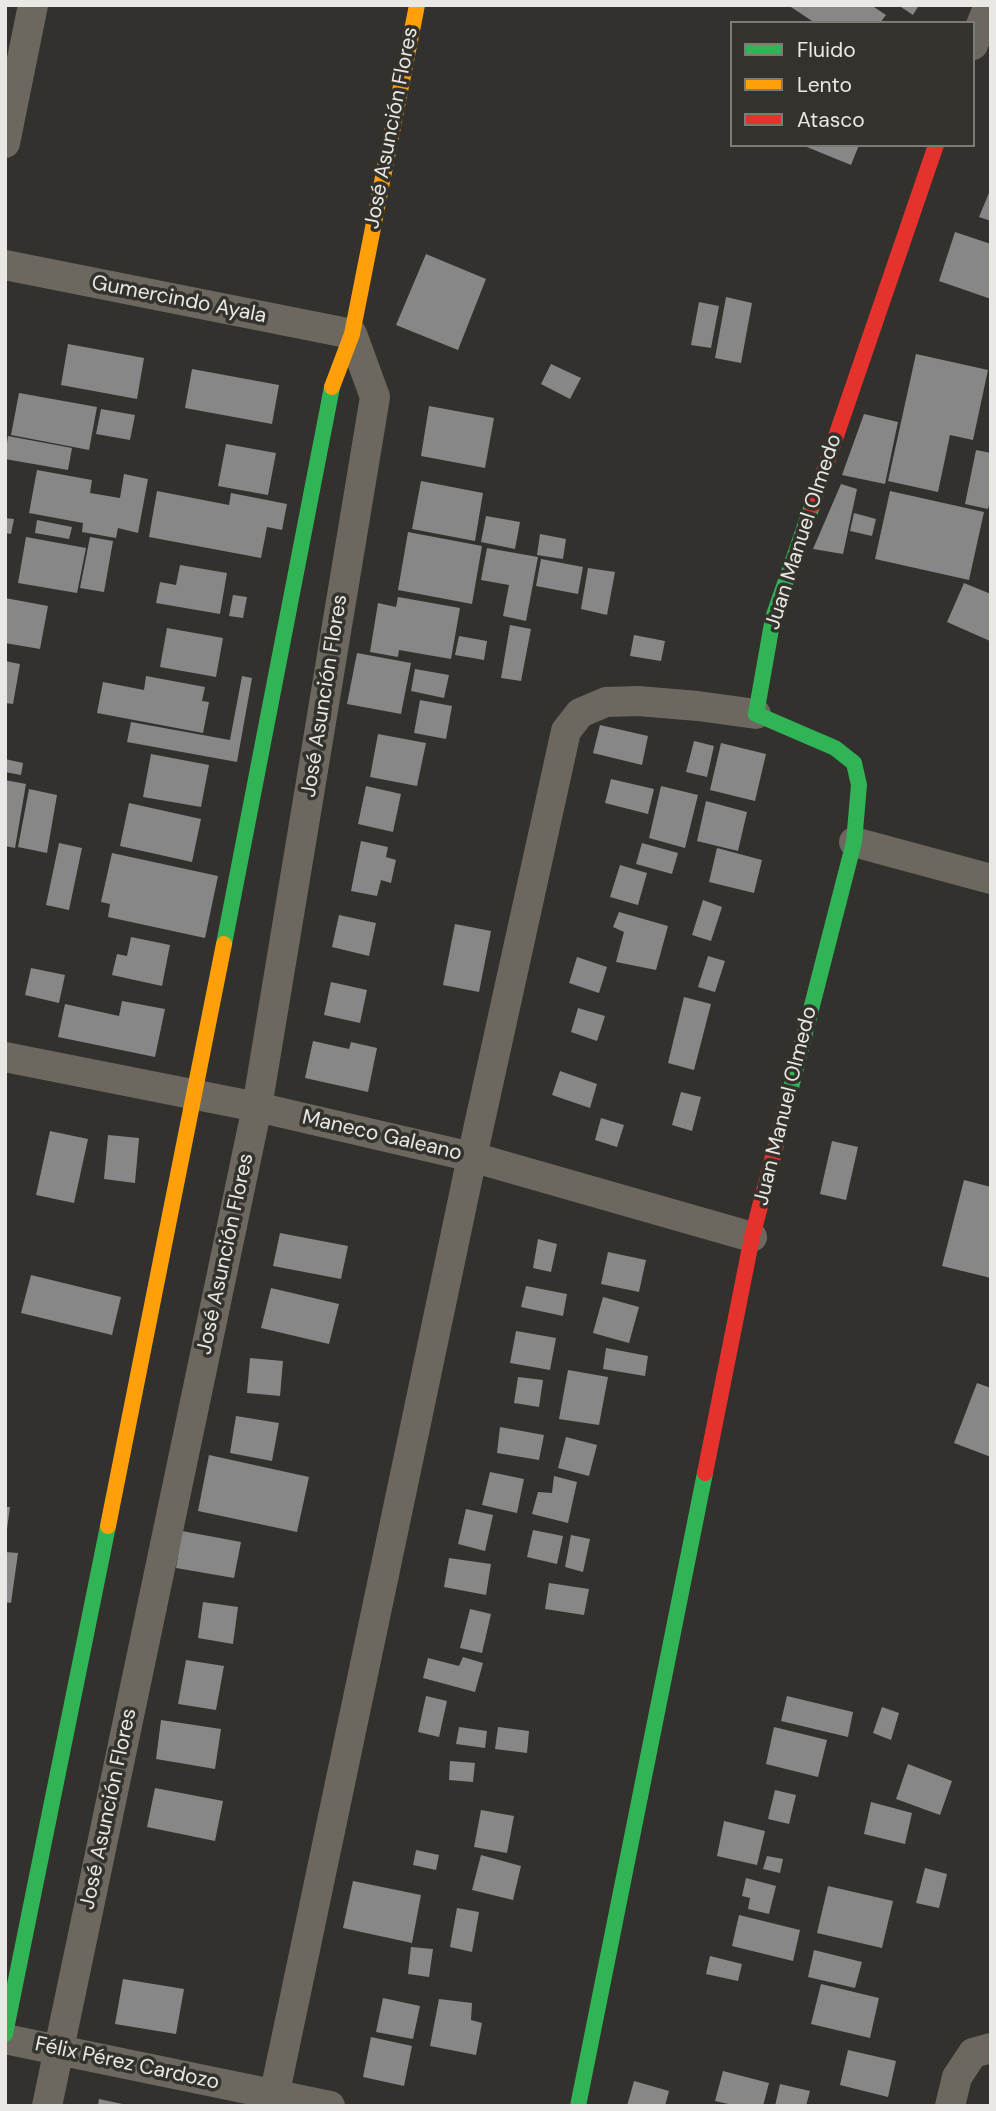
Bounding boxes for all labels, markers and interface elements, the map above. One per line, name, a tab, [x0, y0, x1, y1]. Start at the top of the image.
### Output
legend	[730, 21, 975, 147]
street label: José Asunción Flores	[360, 25, 424, 231]
text: Fluido	[797, 36, 856, 64]
text: Lento	[797, 71, 852, 99]
text: Atasco	[797, 106, 865, 134]
street label: Gumercindo Ayala	[89, 271, 269, 329]
street label: Juan Manuel Olmedo	[760, 431, 848, 633]
street label: José Asunción Flores	[297, 593, 353, 799]
street label: Juan Manuel Olmedo	[749, 1004, 823, 1208]
street label: Maneco Galeano	[300, 1105, 464, 1167]
street label: José Asunción Flores	[192, 1151, 260, 1357]
street label: José Asunción Flores	[75, 1706, 143, 1912]
street label: Félix Pérez Cardozo	[32, 2032, 222, 2096]

